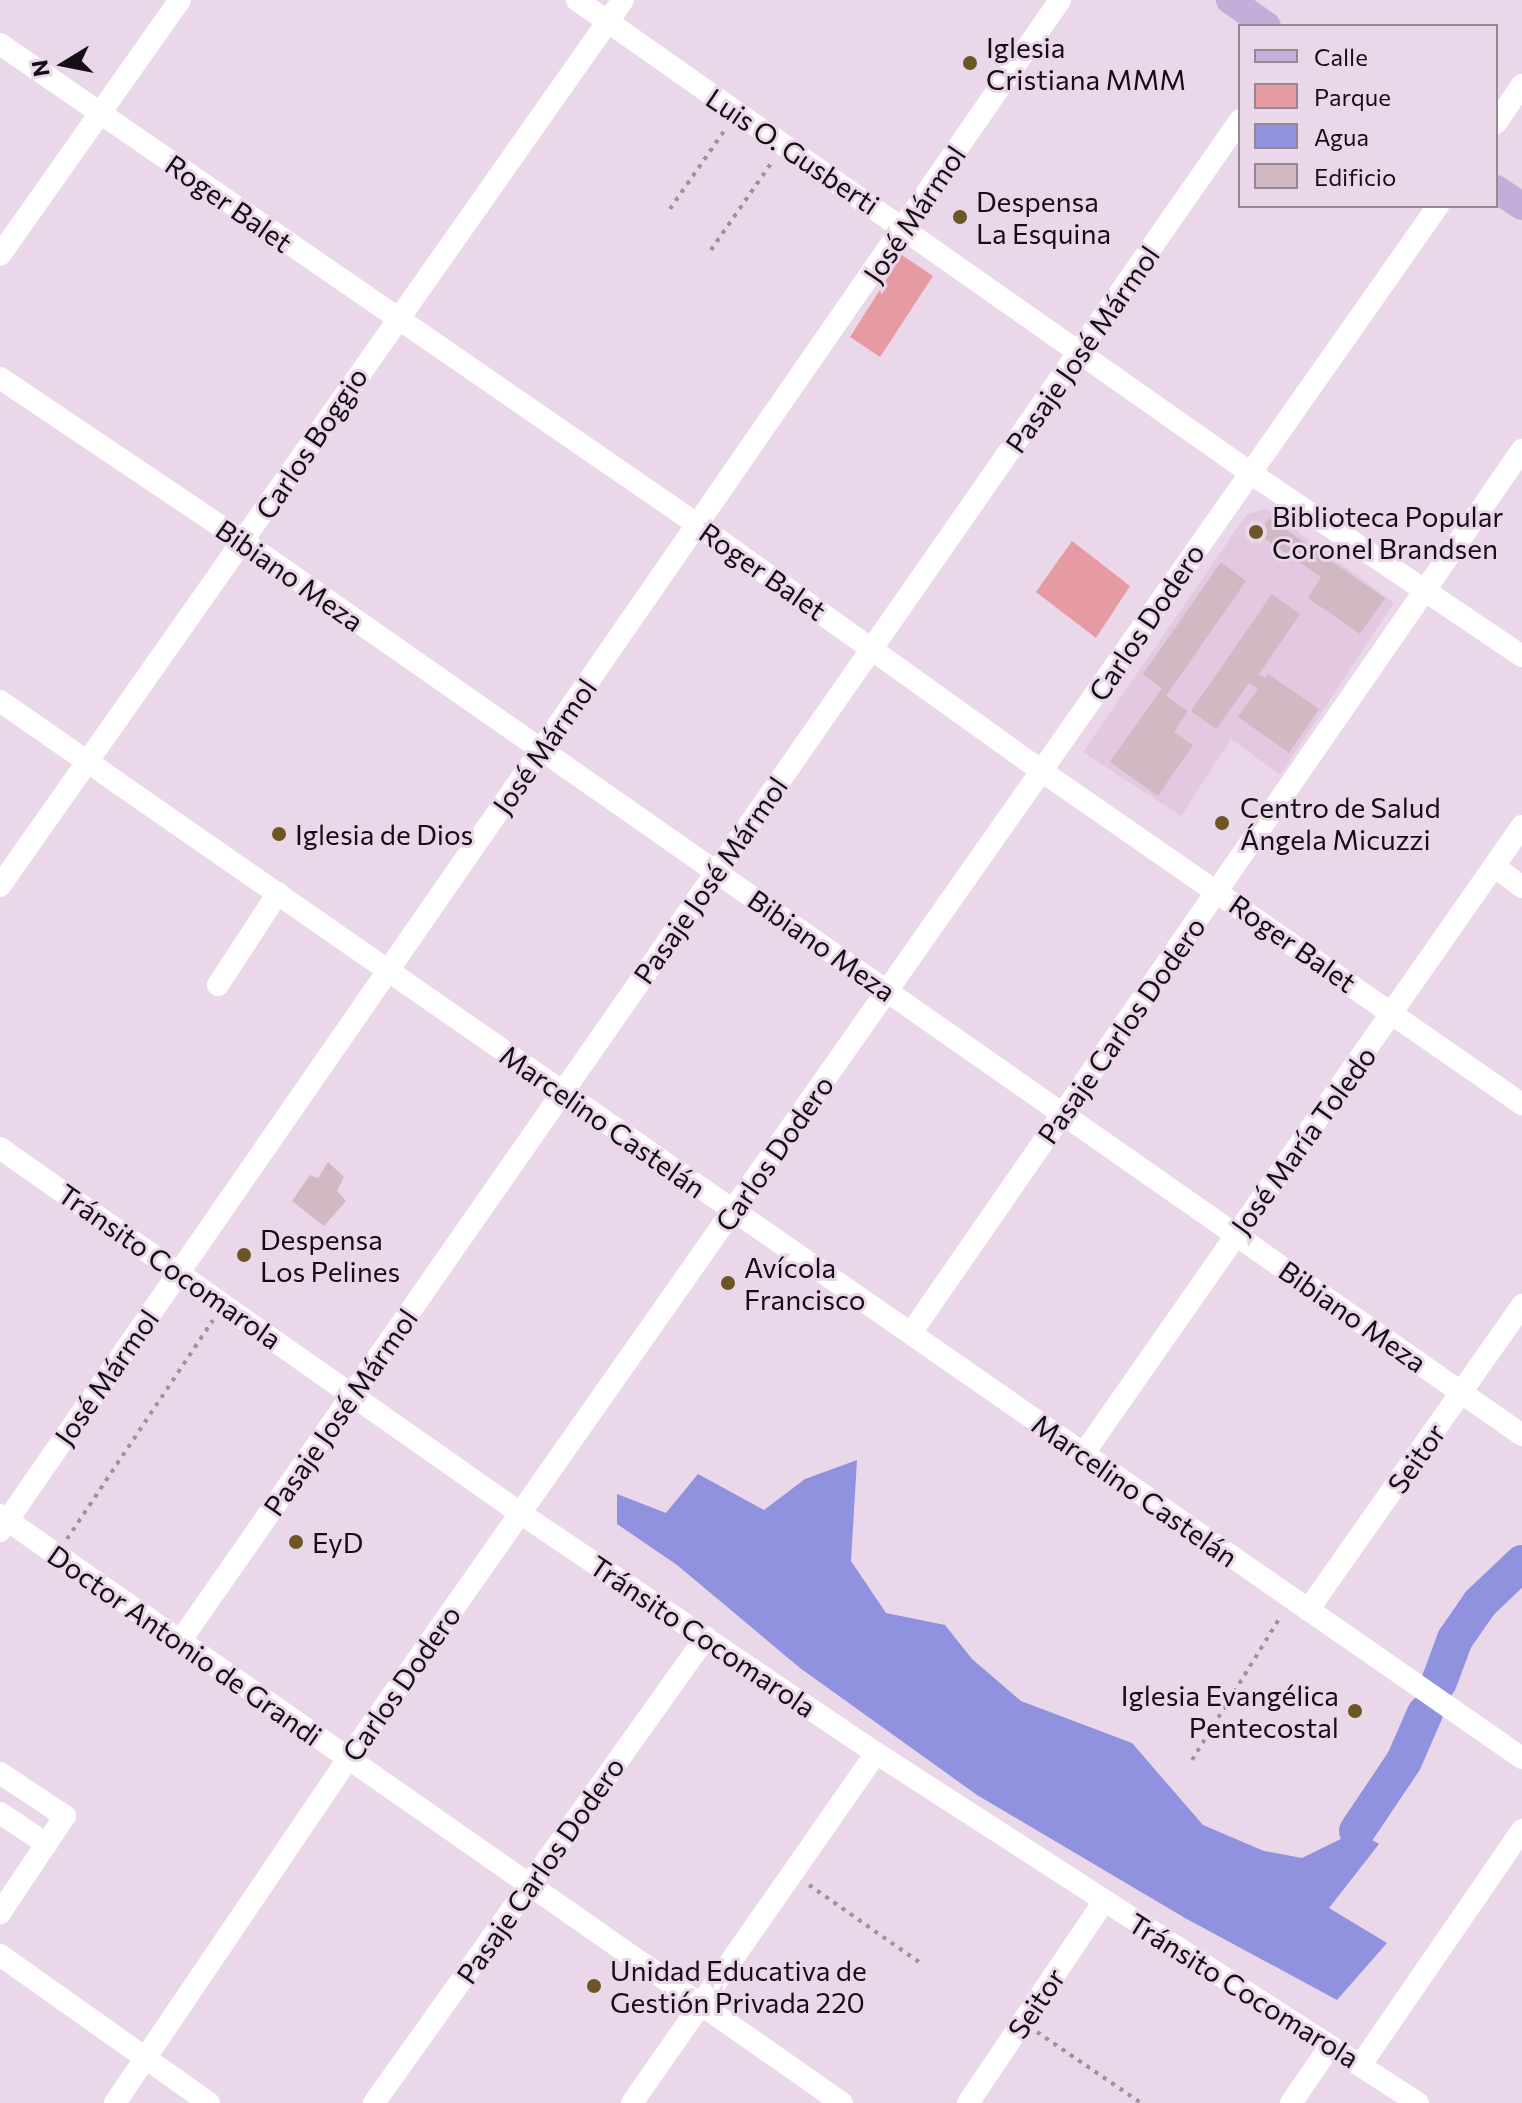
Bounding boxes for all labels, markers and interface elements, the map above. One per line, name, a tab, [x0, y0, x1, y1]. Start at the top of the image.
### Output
north arrow	[24, 24, 104, 104]
legend	[1238, 24, 1498, 208]
place label: Iglesia Cristiana MMM	[986, 30, 1186, 96]
text: Calle	[1314, 42, 1368, 71]
marker: Iglesia Cristiana MMM	[961, 54, 979, 72]
text: N	[25, 58, 55, 79]
street label: Luis O. Gusberti	[700, 81, 886, 221]
text: Parque	[1314, 82, 1391, 111]
text: Agua	[1314, 122, 1369, 151]
street label: José Mármol	[856, 139, 972, 289]
street label: Roger Balet	[159, 147, 299, 259]
text: Edificio	[1314, 162, 1396, 191]
place label: Despensa La Esquina	[976, 184, 1111, 250]
marker: Despensa La Esquina	[951, 208, 969, 226]
street label: Pasaje José Mármol	[998, 239, 1166, 459]
street label: Carlos Boggio	[248, 361, 374, 525]
place label: Biblioteca Popular Coronel Brandsen	[1272, 499, 1504, 565]
street label: Bibiano Meza	[210, 512, 370, 638]
street label: Roger Balet	[693, 515, 833, 627]
marker: Biblioteca Popular Coronel Brandsen	[1247, 523, 1265, 541]
street label: Carlos Dodero	[1081, 537, 1211, 707]
street label: José Mármol	[485, 672, 603, 820]
street label: Pasaje José Mármol	[626, 770, 794, 990]
place label: Centro de Salud Ángela Micuzzi	[1240, 790, 1441, 856]
marker: Centro de Salud Ángela Micuzzi	[1211, 812, 1233, 834]
place label: Iglesia de Dios	[295, 817, 473, 851]
marker: Iglesia de Dios	[270, 825, 288, 843]
street label: Bibiano Meza	[742, 882, 902, 1008]
street label: Roger Balet	[1223, 887, 1363, 999]
street label: Pasaje Carlos Dodero	[1030, 910, 1212, 1150]
street label: Marcelino Castelán	[494, 1038, 712, 1204]
street label: José María Toledo	[1223, 1039, 1383, 1241]
street label: Carlos Dodero	[708, 1069, 840, 1237]
street label: Tránsito Cocomarola	[52, 1176, 288, 1356]
place label: Despensa Los Pelines	[260, 1222, 400, 1288]
marker: Despensa Los Pelines	[235, 1246, 253, 1264]
place label: Avícola Francisco	[744, 1250, 866, 1316]
street label: Bibiano Meza	[1273, 1253, 1433, 1379]
marker: Avícola Francisco	[719, 1274, 737, 1292]
street label: Pasaje José Mármol	[256, 1302, 424, 1522]
street label: José Mármol	[47, 1303, 165, 1451]
street label: Marcelino Castelán	[1026, 1407, 1244, 1573]
street label: Seitor	[1380, 1417, 1452, 1499]
place label: EyD	[312, 1525, 363, 1559]
marker: EyD	[287, 1533, 305, 1551]
street label: Doctor Antonio de Grandi	[42, 1538, 328, 1752]
street label: Tránsito Cocomarola	[584, 1548, 822, 1724]
street label: Carlos Dodero	[335, 1599, 467, 1767]
place label: Iglesia Evangélica Pentecostal	[1121, 1678, 1339, 1744]
marker: Iglesia Evangélica Pentecostal	[1346, 1702, 1364, 1720]
street label: Pasaje Carlos Dodero	[449, 1750, 631, 1990]
street label: Tránsito Cocomarola	[1123, 1906, 1365, 2074]
place label: Unidad Educativa de Gestión Privada 220	[610, 1953, 867, 2019]
street label: Seitor	[1000, 1961, 1072, 2045]
marker: Unidad Educativa de Gestión Privada 220	[585, 1977, 603, 1995]

